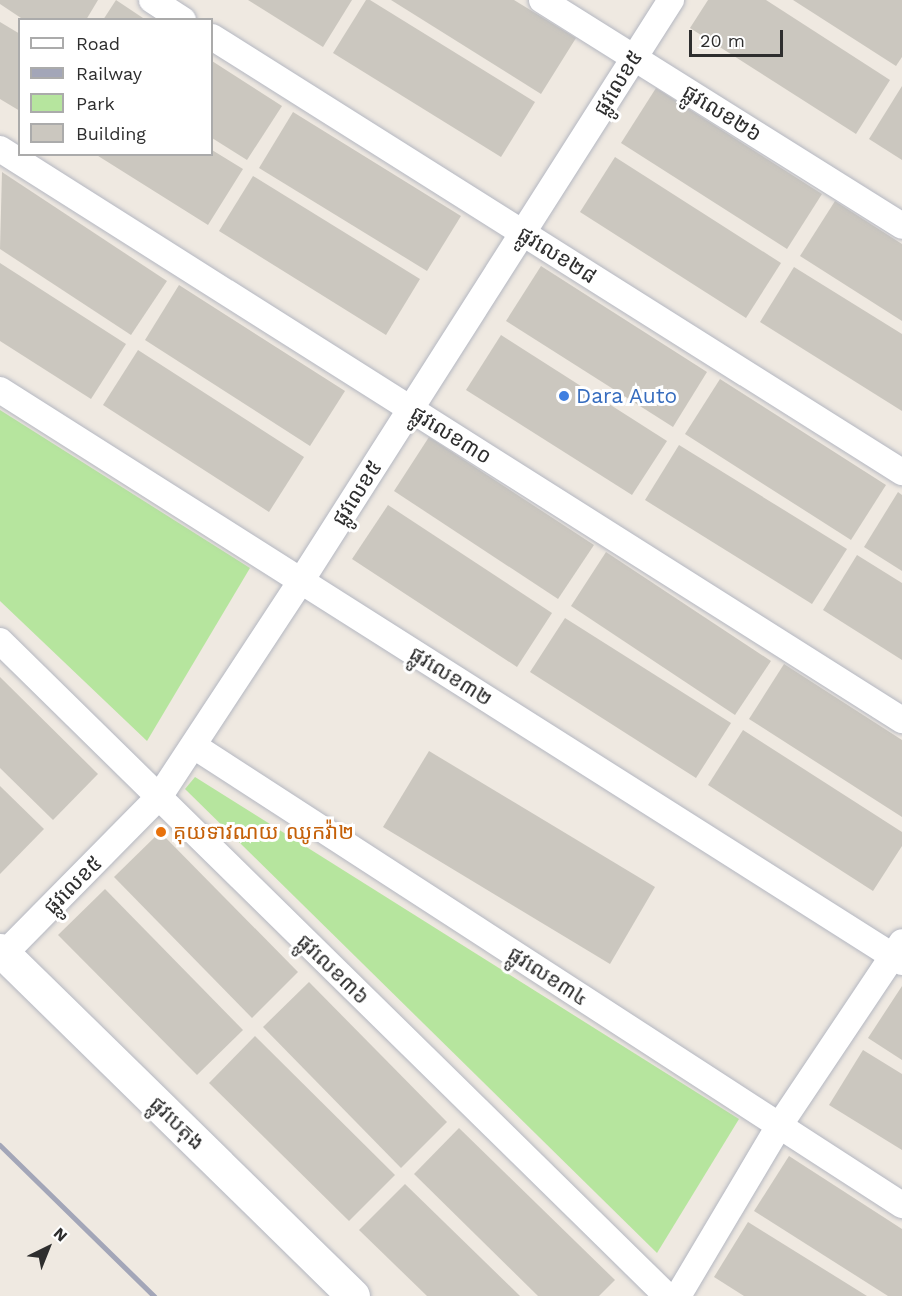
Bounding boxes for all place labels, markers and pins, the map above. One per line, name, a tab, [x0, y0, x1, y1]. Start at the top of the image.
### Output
place label: Dara Auto	[576, 383, 678, 409]
marker: Dara Auto	[557, 389, 571, 403]
place label: គុយទាវណយ ឈូកវ៉ា២	[173, 819, 354, 845]
marker: គុយទាវណយ ឈូកវ៉ា២	[154, 825, 168, 839]

